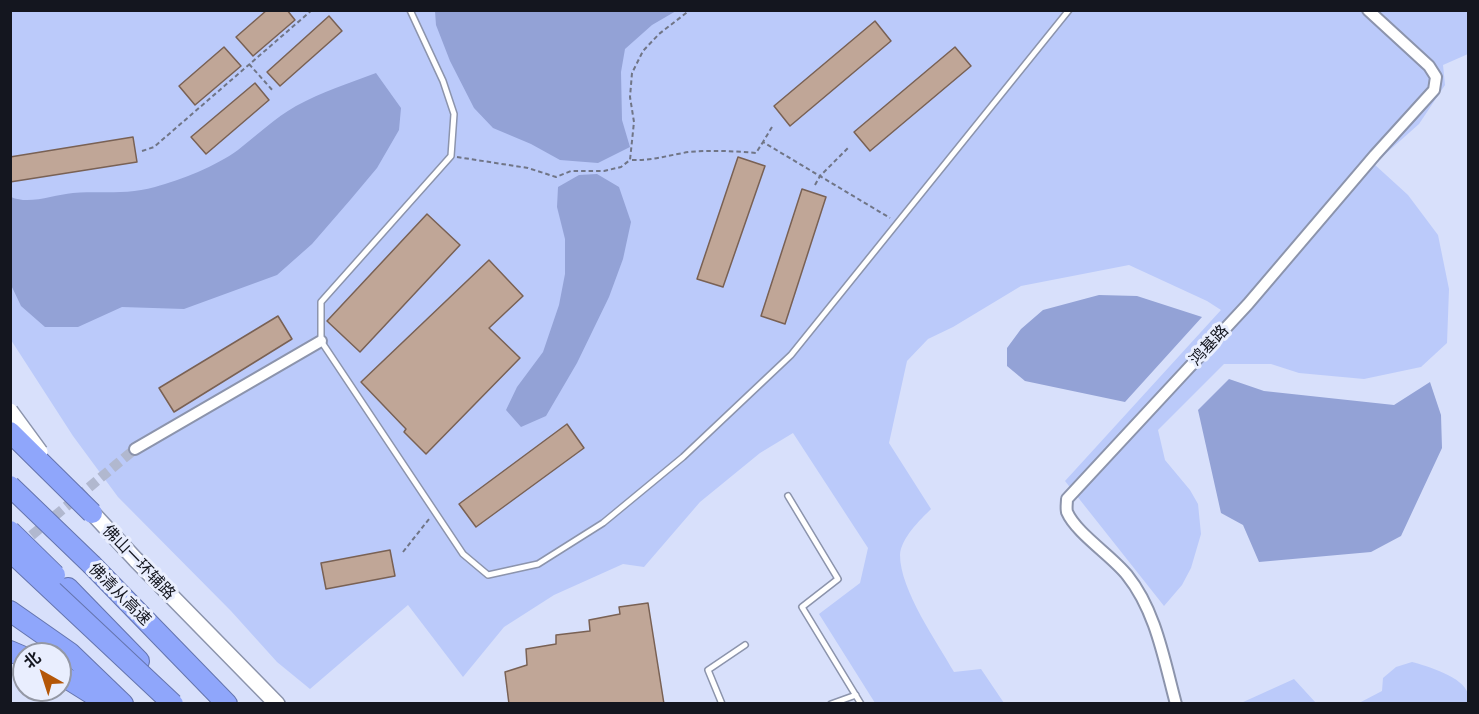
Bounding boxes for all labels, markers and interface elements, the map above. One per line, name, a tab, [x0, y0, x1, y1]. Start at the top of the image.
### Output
street label: 鸿基路	[1186, 321, 1232, 369]
street label: 佛山一环辅路	[99, 521, 179, 603]
street label: 佛清从高速	[85, 559, 155, 629]
north arrow	[12, 642, 72, 702]
text: 北	[19, 647, 44, 672]

